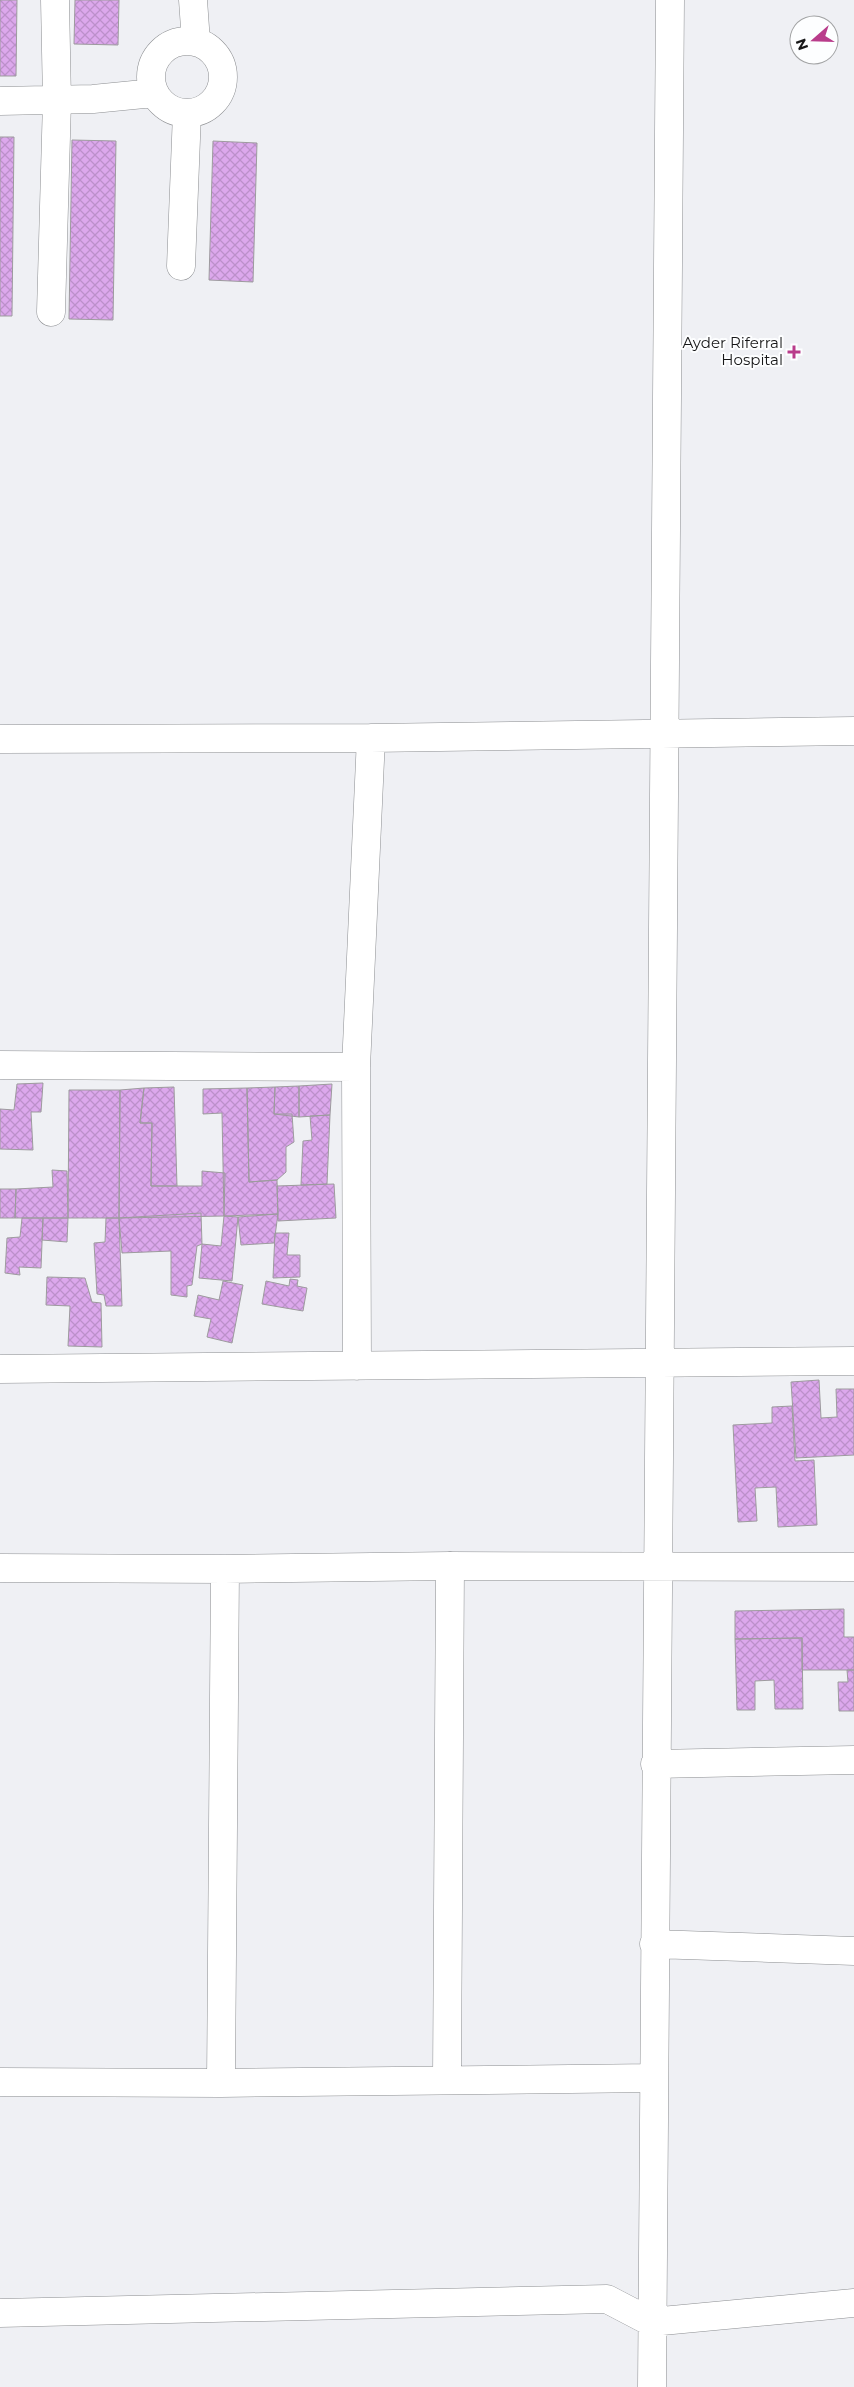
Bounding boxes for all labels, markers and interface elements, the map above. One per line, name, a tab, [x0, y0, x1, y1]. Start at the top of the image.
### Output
north arrow	[789, 15, 839, 65]
text: N	[791, 36, 812, 53]
place label: Ayder Riferral Hospital	[682, 333, 783, 369]
marker: Ayder Riferral Hospital	[787, 345, 801, 359]

